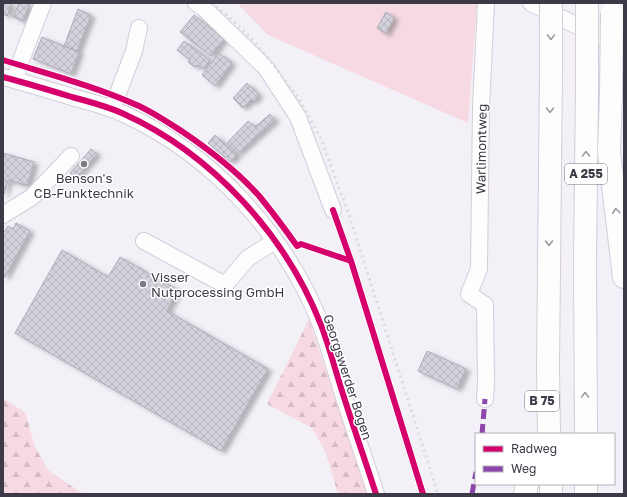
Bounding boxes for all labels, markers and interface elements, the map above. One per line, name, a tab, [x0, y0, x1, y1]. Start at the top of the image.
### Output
one-way arrow	[547, 34, 555, 40]
street label: Warlimontweg	[472, 104, 490, 194]
one-way arrow	[546, 107, 554, 113]
one-way arrow	[582, 151, 590, 157]
marker: Benson's CB-Funktechnik	[79, 159, 89, 169]
road number: A 255	[565, 164, 607, 184]
place label: Benson's CB-Funktechnik	[34, 170, 135, 201]
one-way arrow	[612, 208, 621, 214]
one-way arrow	[545, 240, 553, 246]
place label: Visser Nutprocessing GmbH	[151, 269, 284, 300]
marker: Visser Nutprocessing GmbH	[138, 279, 148, 289]
street label: Georgswerder Bogen	[320, 312, 376, 442]
road number: B 75	[525, 391, 559, 411]
one-way arrow	[581, 392, 590, 398]
legend	[475, 433, 615, 485]
text: Radweg	[511, 441, 557, 456]
text: Weg	[511, 461, 536, 476]

